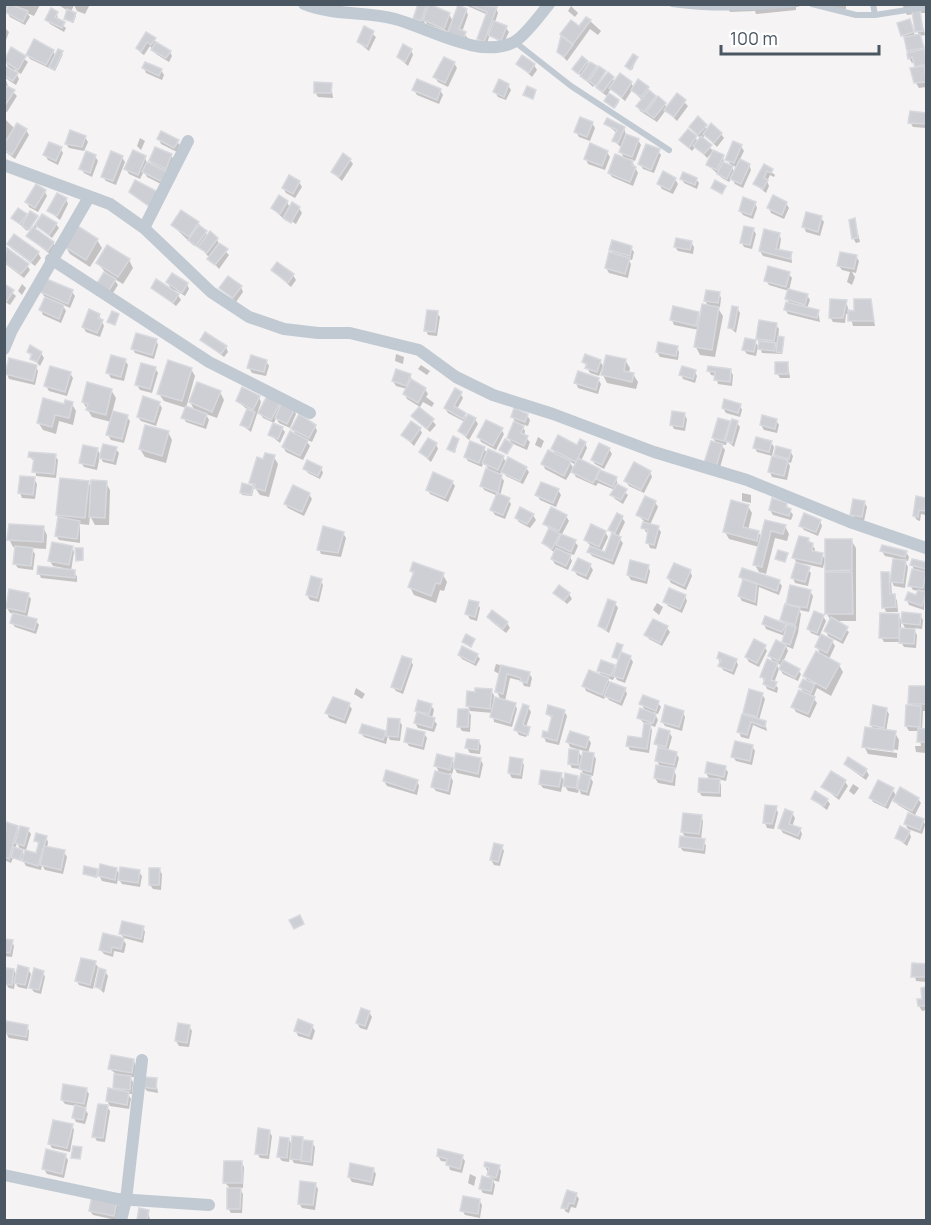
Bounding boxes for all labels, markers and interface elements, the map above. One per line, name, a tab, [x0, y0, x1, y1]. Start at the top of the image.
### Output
scale bar	[721, 18, 878, 56]
text: 100 m	[730, 26, 778, 50]

